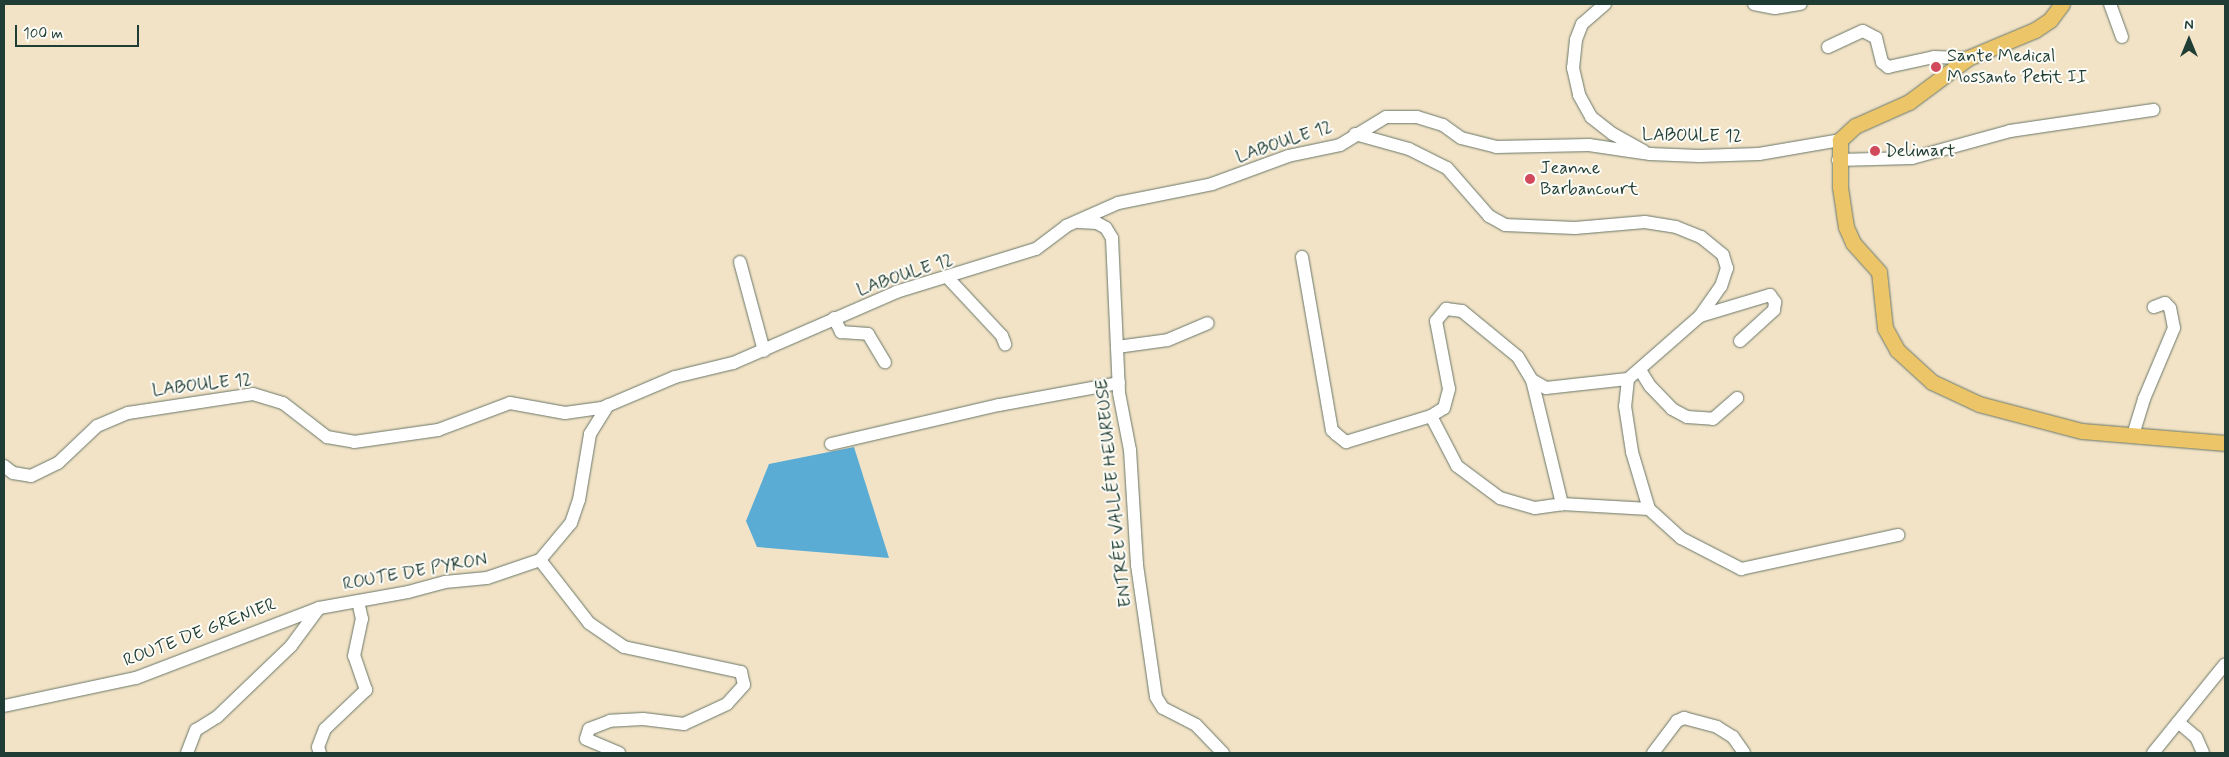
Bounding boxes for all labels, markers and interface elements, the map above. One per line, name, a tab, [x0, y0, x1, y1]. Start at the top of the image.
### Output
scale bar	[18, 15, 141, 47]
north arrow	[2164, 15, 2214, 65]
text: N	[2184, 16, 2194, 34]
text: 100 m	[23, 24, 63, 44]
place label: Sante Medical Mossanto Petit II	[1947, 46, 2085, 88]
marker: Sante Medical Mossanto Petit II	[1929, 60, 1943, 74]
street label: LABOULE 12	[1233, 116, 1335, 168]
street label: LABOULE 12	[1642, 124, 1742, 148]
place label: Delimart	[1885, 140, 1955, 162]
marker: Delimart	[1869, 145, 1881, 157]
place label: Jeanne Barbancourt	[1540, 158, 1638, 200]
marker: Jeanne Barbancourt	[1524, 173, 1536, 185]
street label: LABOULE 12	[854, 249, 956, 301]
street label: LABOULE 12	[151, 369, 253, 401]
street label: ENTRÉE VALLÉE HEUREUSE	[1091, 377, 1137, 609]
street label: ROUTE DE PYRON	[341, 549, 489, 595]
street label: ROUTE DE GRENIER	[120, 594, 280, 672]

